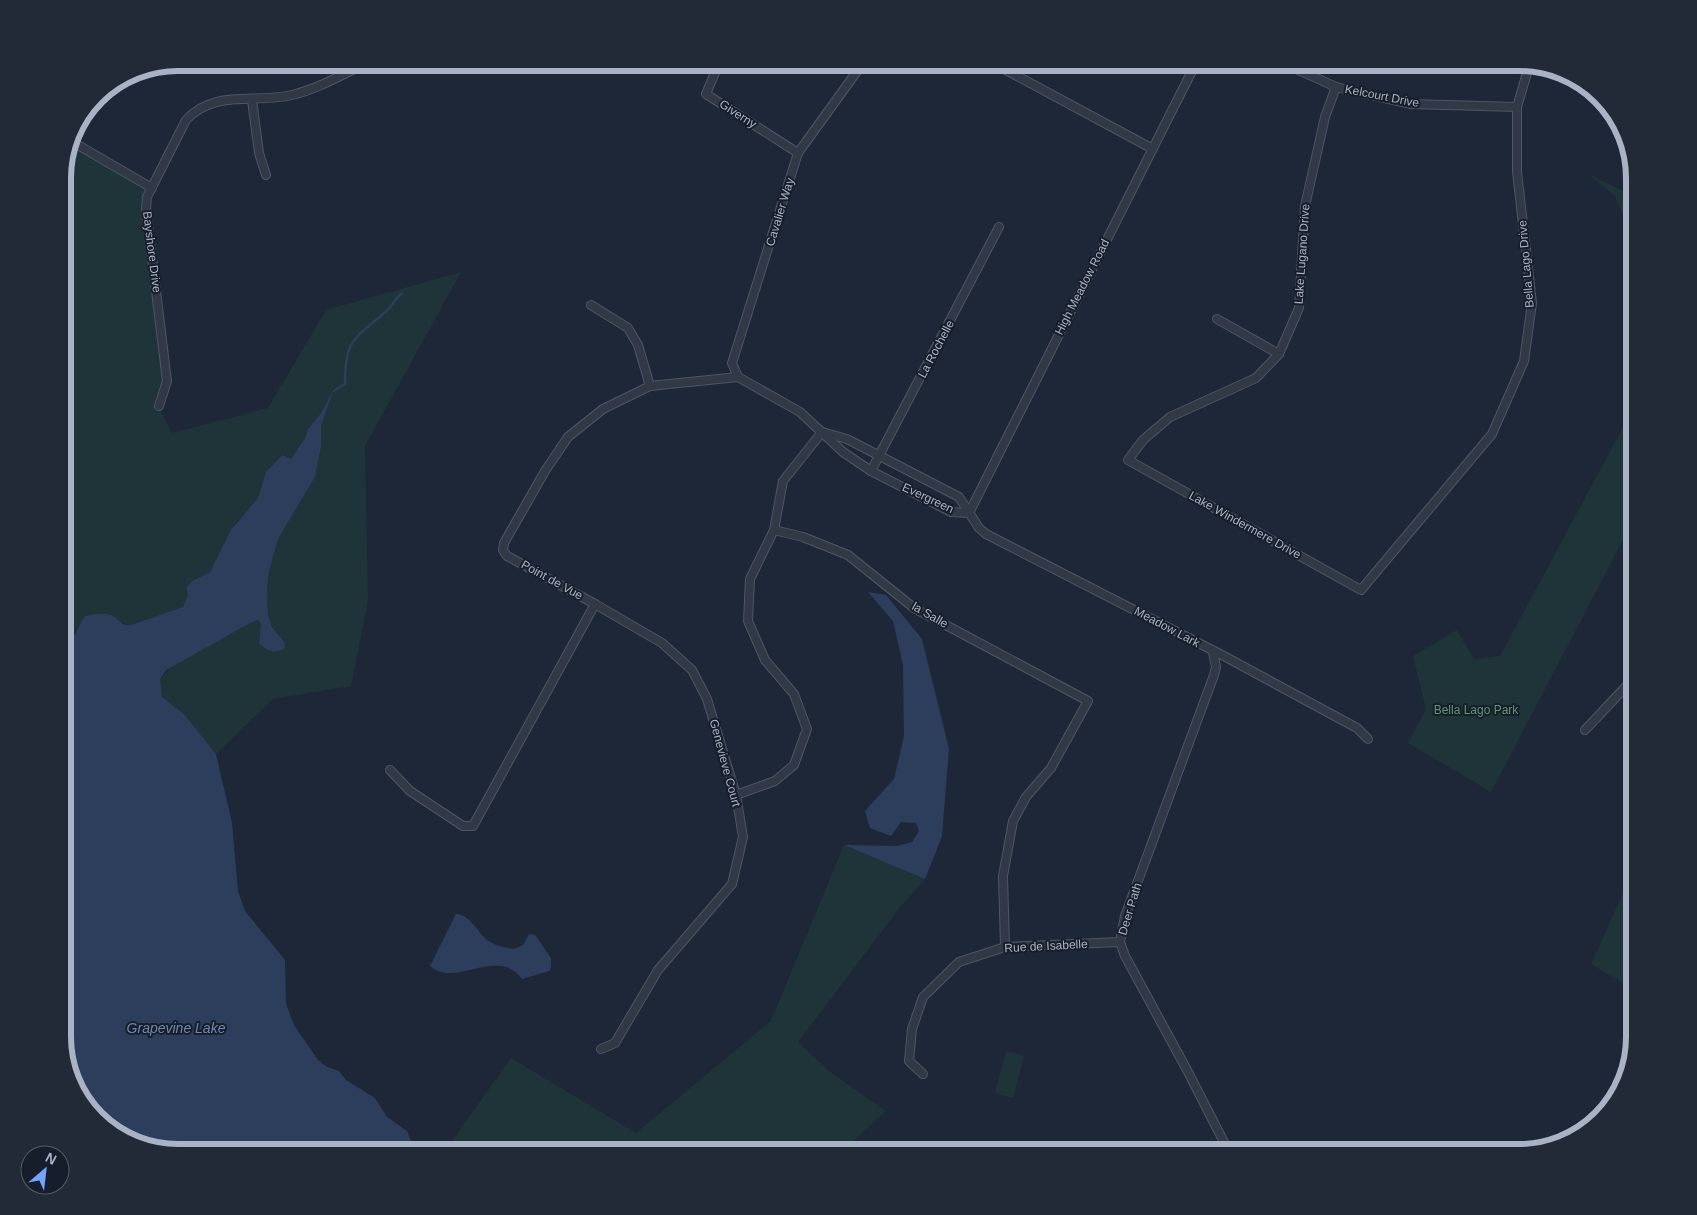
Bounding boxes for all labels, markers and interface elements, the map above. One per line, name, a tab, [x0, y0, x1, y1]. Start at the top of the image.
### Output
street label: Kelcourt Drive	[1344, 82, 1421, 110]
street label: Giverny	[717, 97, 759, 131]
street label: Cavalier Way	[763, 176, 797, 248]
street label: Lake Lugano Drive	[1292, 203, 1313, 305]
street label: Bayshore Drive	[140, 210, 164, 294]
street label: Bella Lago Drive	[1515, 219, 1537, 308]
street label: High Meadow Road	[1052, 237, 1112, 337]
street label: La Rochelle	[915, 317, 957, 380]
street label: Evergreen	[900, 480, 956, 516]
street label: Lake Windermere Drive	[1186, 488, 1304, 562]
street label: Point de Vue	[519, 557, 586, 603]
street label: la Salle	[909, 599, 951, 631]
street label: Meadow Lark	[1132, 604, 1203, 651]
park label: Bella Lago Park	[1434, 703, 1519, 717]
street label: Genevieve Court	[707, 718, 744, 809]
street label: Deer Path	[1115, 881, 1145, 937]
street label: Rue de Isabelle	[1004, 937, 1088, 955]
water label: Grapevine Lake	[127, 1020, 226, 1036]
north arrow	[20, 1145, 70, 1195]
text: N	[43, 1149, 59, 1168]

